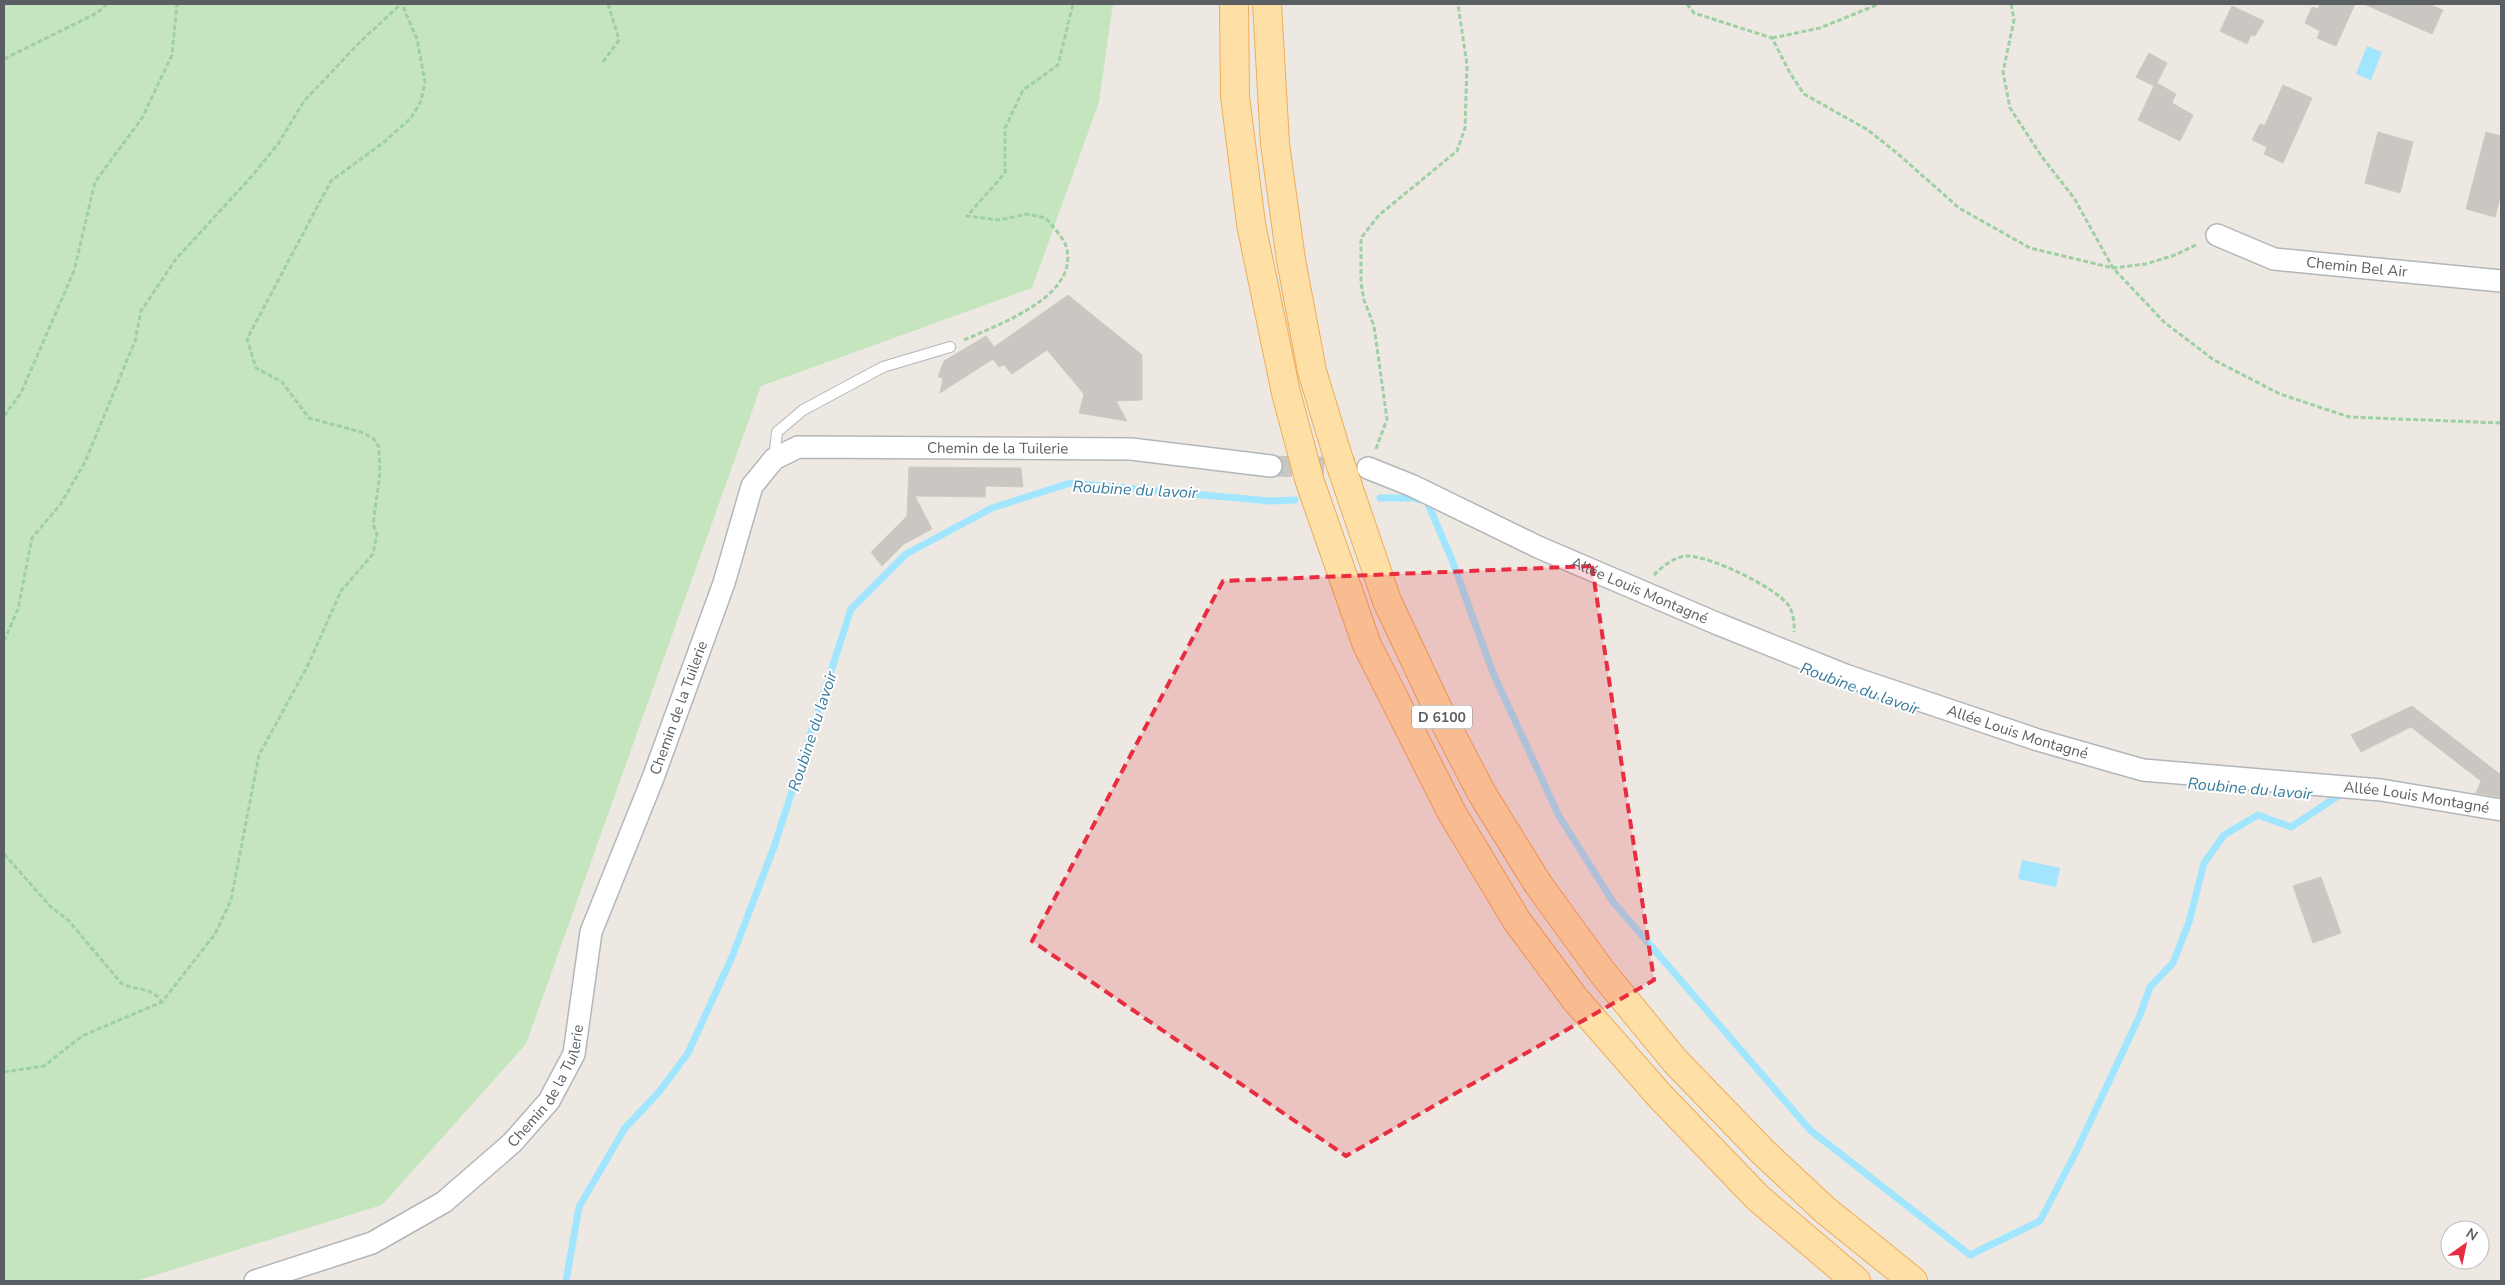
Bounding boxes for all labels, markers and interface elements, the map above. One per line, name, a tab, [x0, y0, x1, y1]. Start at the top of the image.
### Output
street label: Chemin Bel Air	[2305, 252, 2409, 282]
street label: Chemin de la Tuilerie	[927, 438, 1068, 459]
water label: Roubine du lavoir	[1072, 476, 1199, 504]
street label: Allée Louis Montagné	[1568, 552, 1711, 629]
street label: Chemin de la Tuilerie	[645, 638, 712, 778]
water label: Roubine du lavoir	[1797, 657, 1923, 721]
water label: Roubine du lavoir	[783, 667, 843, 794]
street label: Allée Louis Montagné	[1944, 700, 2091, 764]
road number: D 6100	[1412, 706, 1472, 729]
water label: Roubine du lavoir	[2187, 773, 2314, 806]
street label: Allée Louis Montagné	[2343, 777, 2491, 818]
street label: Chemin de la Tuilerie	[503, 1023, 588, 1152]
north arrow	[2440, 1220, 2490, 1270]
text: N	[2462, 1224, 2481, 1245]

